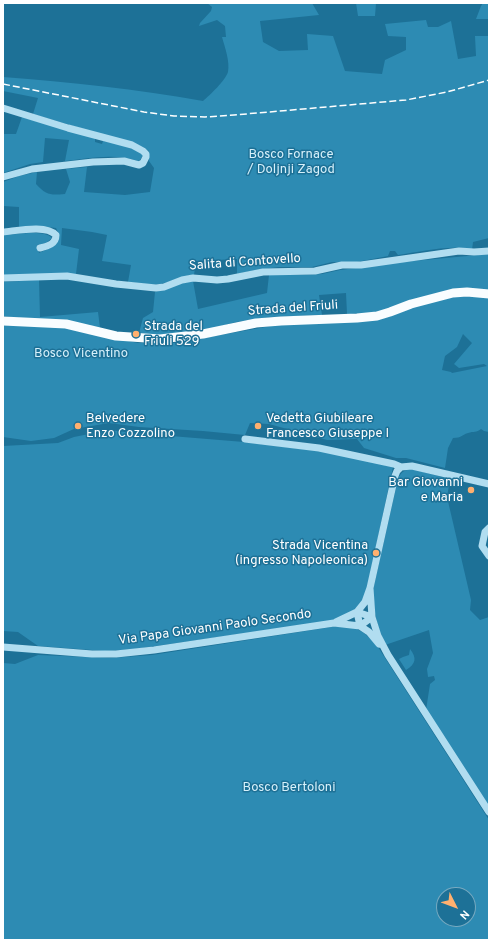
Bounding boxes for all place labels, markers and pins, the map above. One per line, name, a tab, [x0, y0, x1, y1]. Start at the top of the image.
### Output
place label: Strada del Friuli 529	[144, 319, 203, 350]
marker: Strada del Friuli 529	[131, 329, 141, 339]
place label: Belvedere Enzo Cozzolino	[86, 411, 175, 442]
place label: Vedetta Giubileare Francesco Giuseppe I	[266, 411, 389, 442]
marker: Belvedere Enzo Cozzolino	[73, 421, 83, 431]
marker: Vedetta Giubileare Francesco Giuseppe I	[253, 421, 263, 431]
place label: Bar Giovanni e Maria	[388, 475, 463, 506]
marker: Bar Giovanni e Maria	[466, 485, 476, 495]
place label: Strada Vicentina (ingresso Napoleonica)	[235, 538, 368, 569]
marker: Strada Vicentina (ingresso Napoleonica)	[371, 548, 381, 558]

